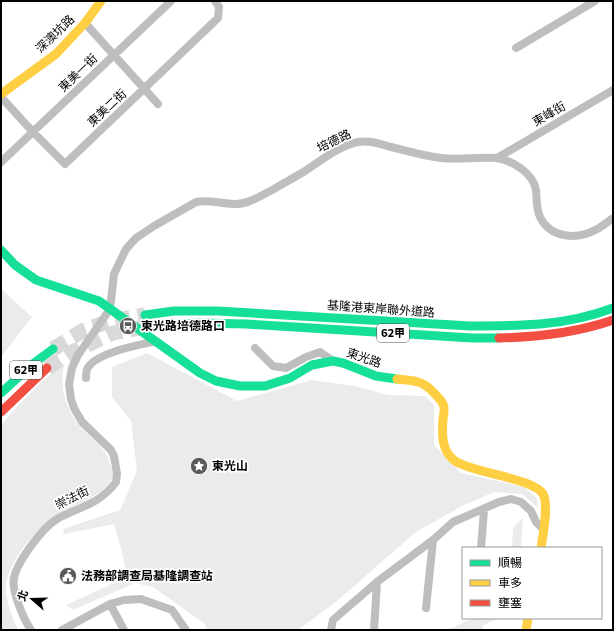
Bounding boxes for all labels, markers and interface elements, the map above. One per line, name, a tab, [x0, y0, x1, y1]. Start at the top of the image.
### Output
street label: 深澳坑路	[32, 12, 76, 55]
street label: 東美一街	[55, 51, 99, 94]
street label: 東美二街	[84, 86, 129, 129]
street label: 東峰街	[529, 98, 568, 128]
street label: 培德路	[314, 126, 353, 154]
street label: 基隆港東岸聯外道路	[327, 297, 435, 319]
bus stop icon: 東光路培德路口	[118, 316, 138, 336]
place label: 東光路培德路口	[141, 318, 225, 332]
road number: 62甲	[377, 324, 409, 342]
street label: 東光路	[345, 345, 384, 370]
road number: 62甲	[10, 361, 42, 379]
place icon: 東光山	[189, 456, 209, 476]
place label: 東光山	[212, 458, 248, 472]
street label: 崇法街	[52, 483, 91, 512]
legend	[462, 547, 602, 619]
text: 順暢	[498, 555, 522, 569]
public building icon: 法務部調查局基隆調查站	[58, 566, 78, 586]
place label: 法務部調查局基隆調查站	[81, 568, 213, 582]
text: 車多	[498, 575, 522, 589]
north arrow	[12, 579, 52, 619]
text: 北	[14, 588, 30, 603]
text: 壅塞	[498, 595, 522, 609]

